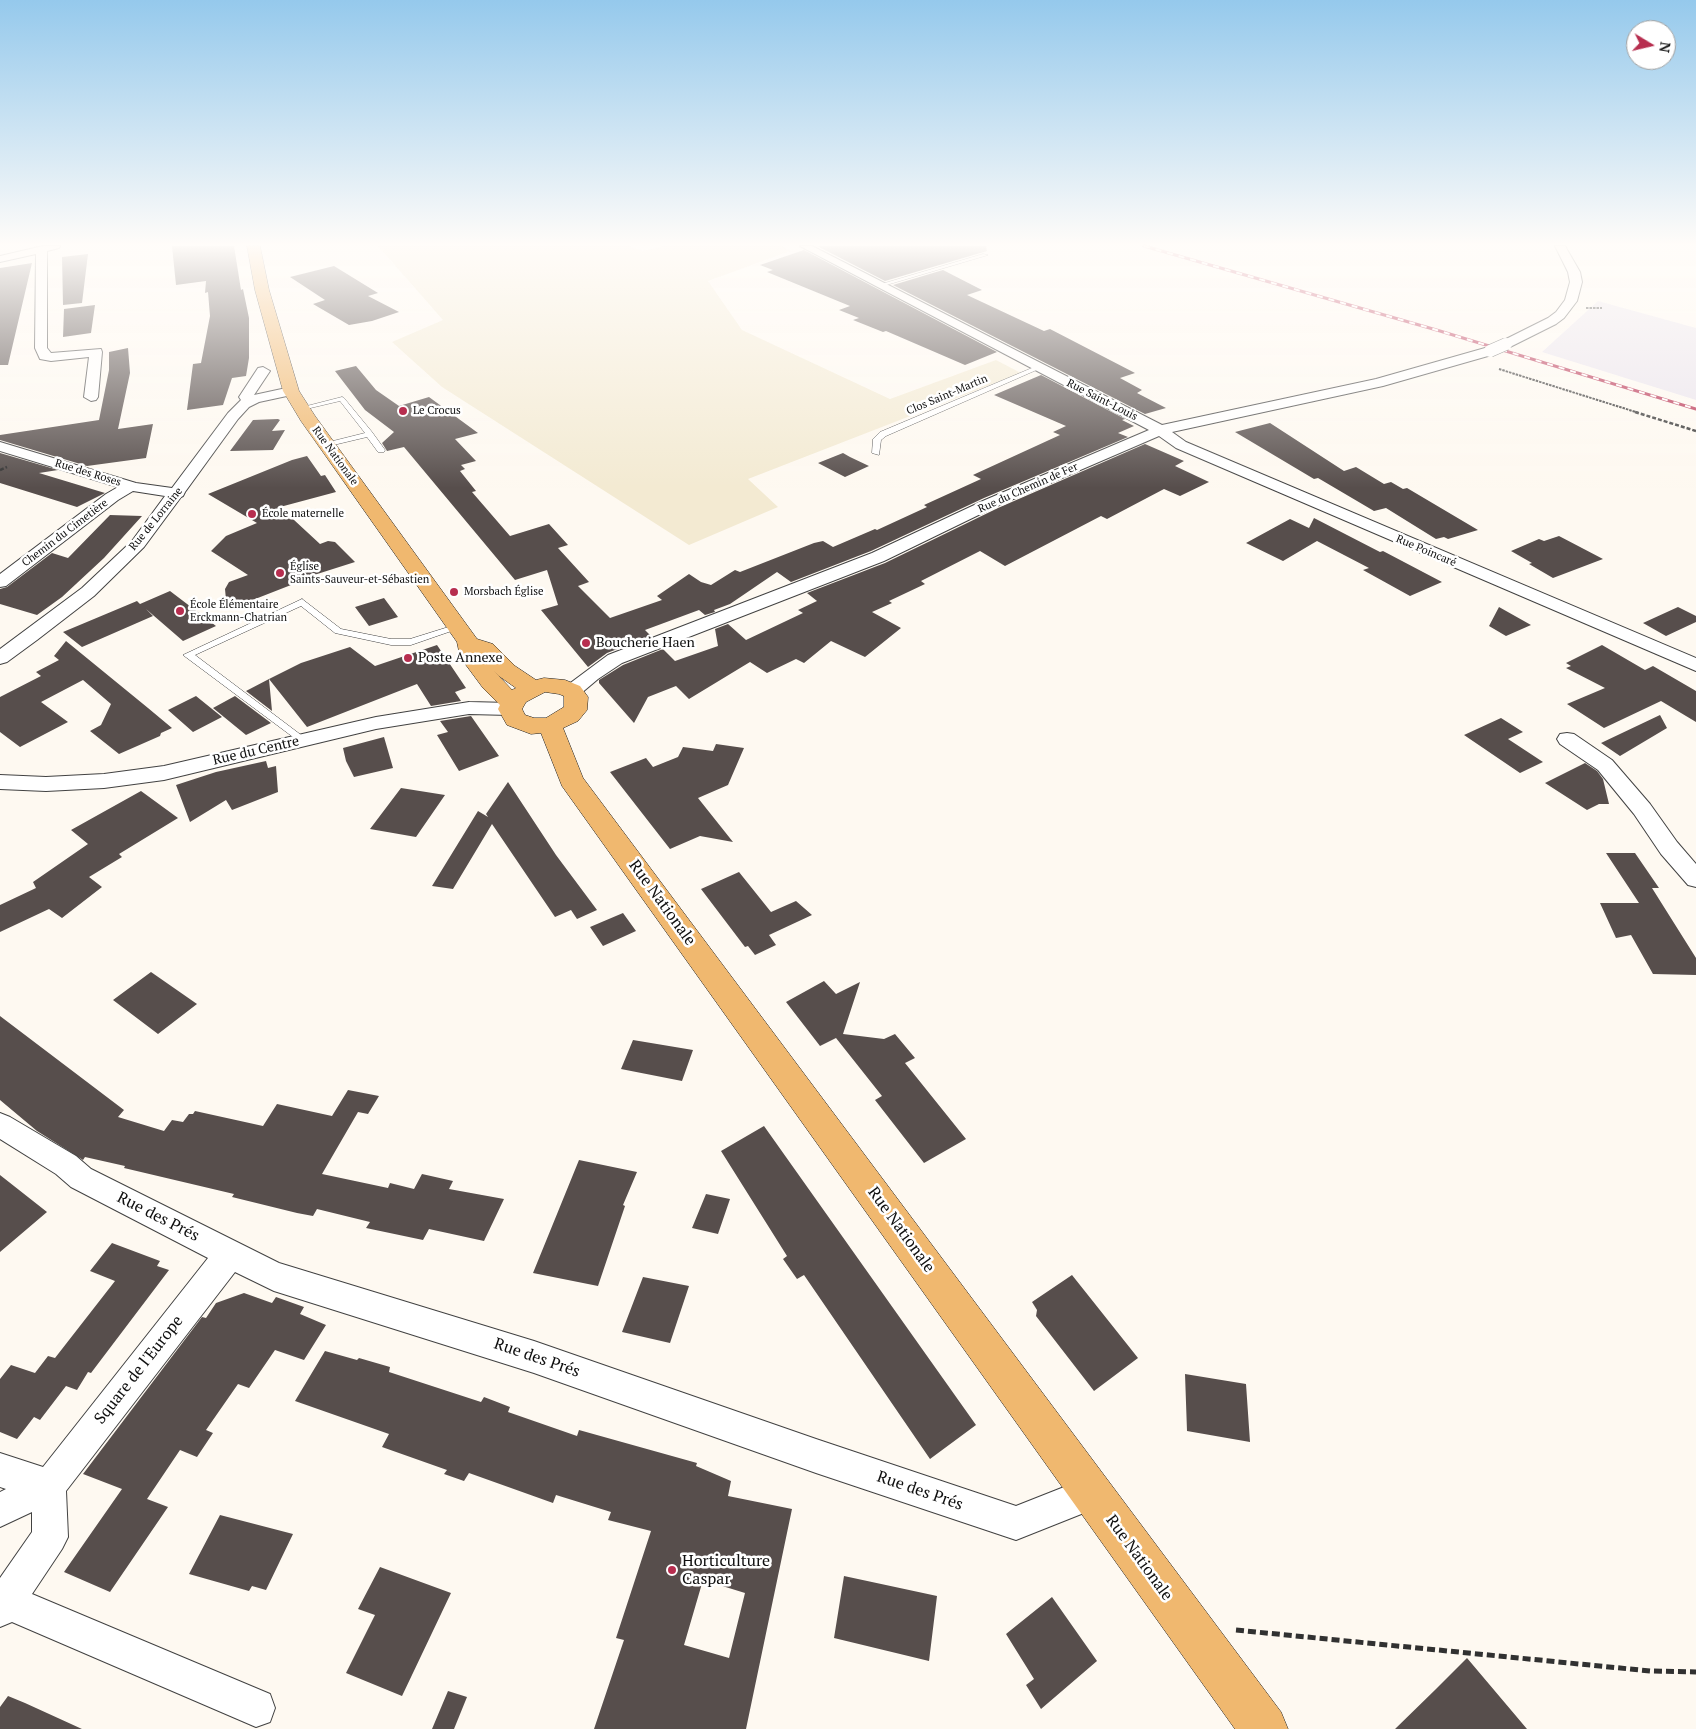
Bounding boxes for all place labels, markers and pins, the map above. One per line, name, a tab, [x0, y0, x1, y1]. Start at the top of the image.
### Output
place label: Le Crocus	[413, 404, 461, 418]
marker: Le Crocus	[397, 405, 409, 417]
place label: École maternelle	[262, 507, 344, 521]
marker: École maternelle	[246, 508, 258, 520]
place label: Église Saints-Sauveur-et-Sébastien	[290, 560, 429, 586]
marker: Église Saints-Sauveur-et-Sébastien	[274, 567, 286, 579]
place label: Morsbach Église	[464, 585, 544, 599]
marker: Morsbach Église	[448, 586, 460, 598]
place label: École Élémentaire Erckmann-Chatrian	[190, 598, 287, 624]
marker: École Élémentaire Erckmann-Chatrian	[174, 605, 186, 617]
place label: Boucherie Haen	[596, 635, 695, 651]
marker: Boucherie Haen	[580, 637, 592, 649]
place label: Poste Annexe	[418, 650, 502, 666]
marker: Poste Annexe	[402, 652, 414, 664]
place label: Horticulture Caspar	[682, 1551, 770, 1589]
marker: Horticulture Caspar	[666, 1564, 678, 1576]

